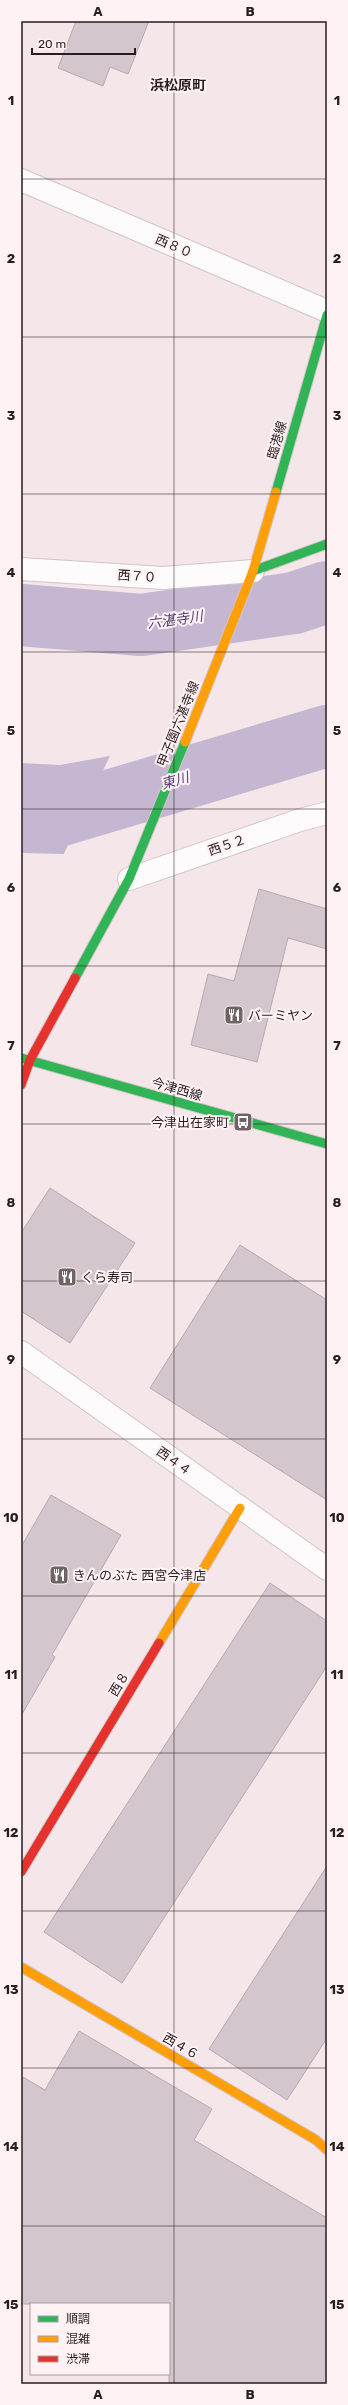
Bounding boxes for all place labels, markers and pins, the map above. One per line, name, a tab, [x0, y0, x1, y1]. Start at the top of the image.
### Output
restaurant icon: バーミヤン	[223, 1004, 245, 1026]
place label: バーミヤン	[248, 1008, 313, 1023]
bus stop icon: 今津出在家町	[232, 1111, 254, 1133]
place label: 今津出在家町	[151, 1115, 229, 1130]
restaurant icon: くら寿司	[56, 1266, 78, 1288]
place label: くら寿司	[81, 1270, 133, 1285]
restaurant icon: きんのぶた 西宮今津店	[48, 1564, 70, 1586]
place label: きんのぶた 西宮今津店	[73, 1568, 206, 1583]

